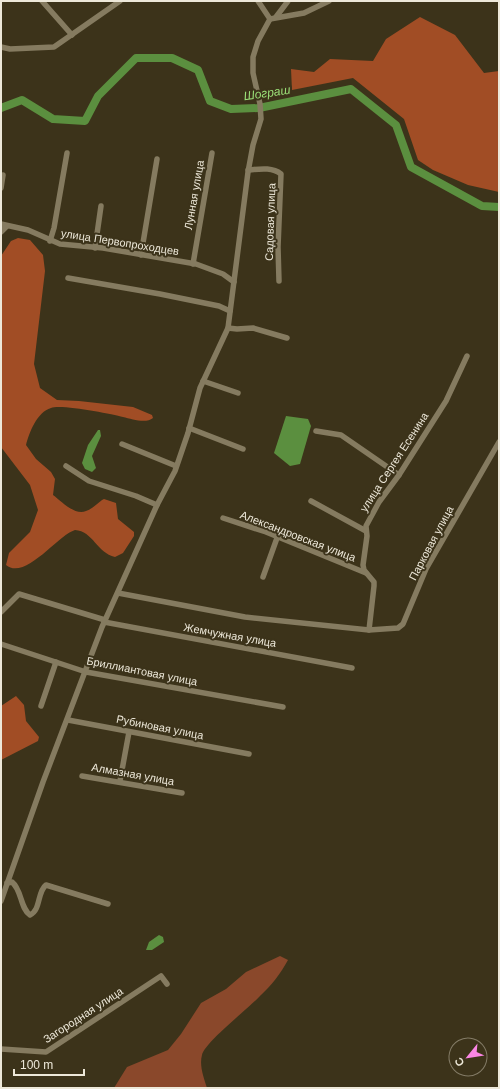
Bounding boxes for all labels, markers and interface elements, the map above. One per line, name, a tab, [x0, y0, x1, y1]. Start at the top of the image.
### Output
water label: Шограш	[243, 83, 291, 103]
street label: Лунная улица	[182, 158, 206, 231]
street label: Садовая улица	[263, 182, 277, 261]
street label: улица Первопроходцев	[60, 227, 180, 257]
street label: улица Сергея Есенина	[357, 410, 431, 514]
street label: Парковая улица	[406, 503, 456, 582]
street label: Александровская улица	[239, 508, 358, 564]
street label: Жемчужная улица	[183, 621, 278, 649]
street label: Бриллиантовая улица	[86, 654, 199, 688]
street label: Рубиновая улица	[115, 713, 206, 742]
street label: Алмазная улица	[91, 761, 176, 787]
street label: Загородная улица	[41, 984, 126, 1045]
north arrow	[448, 1037, 488, 1077]
scale bar	[14, 1051, 84, 1077]
text: С	[452, 1056, 467, 1068]
text: 100 m	[20, 1058, 53, 1072]

